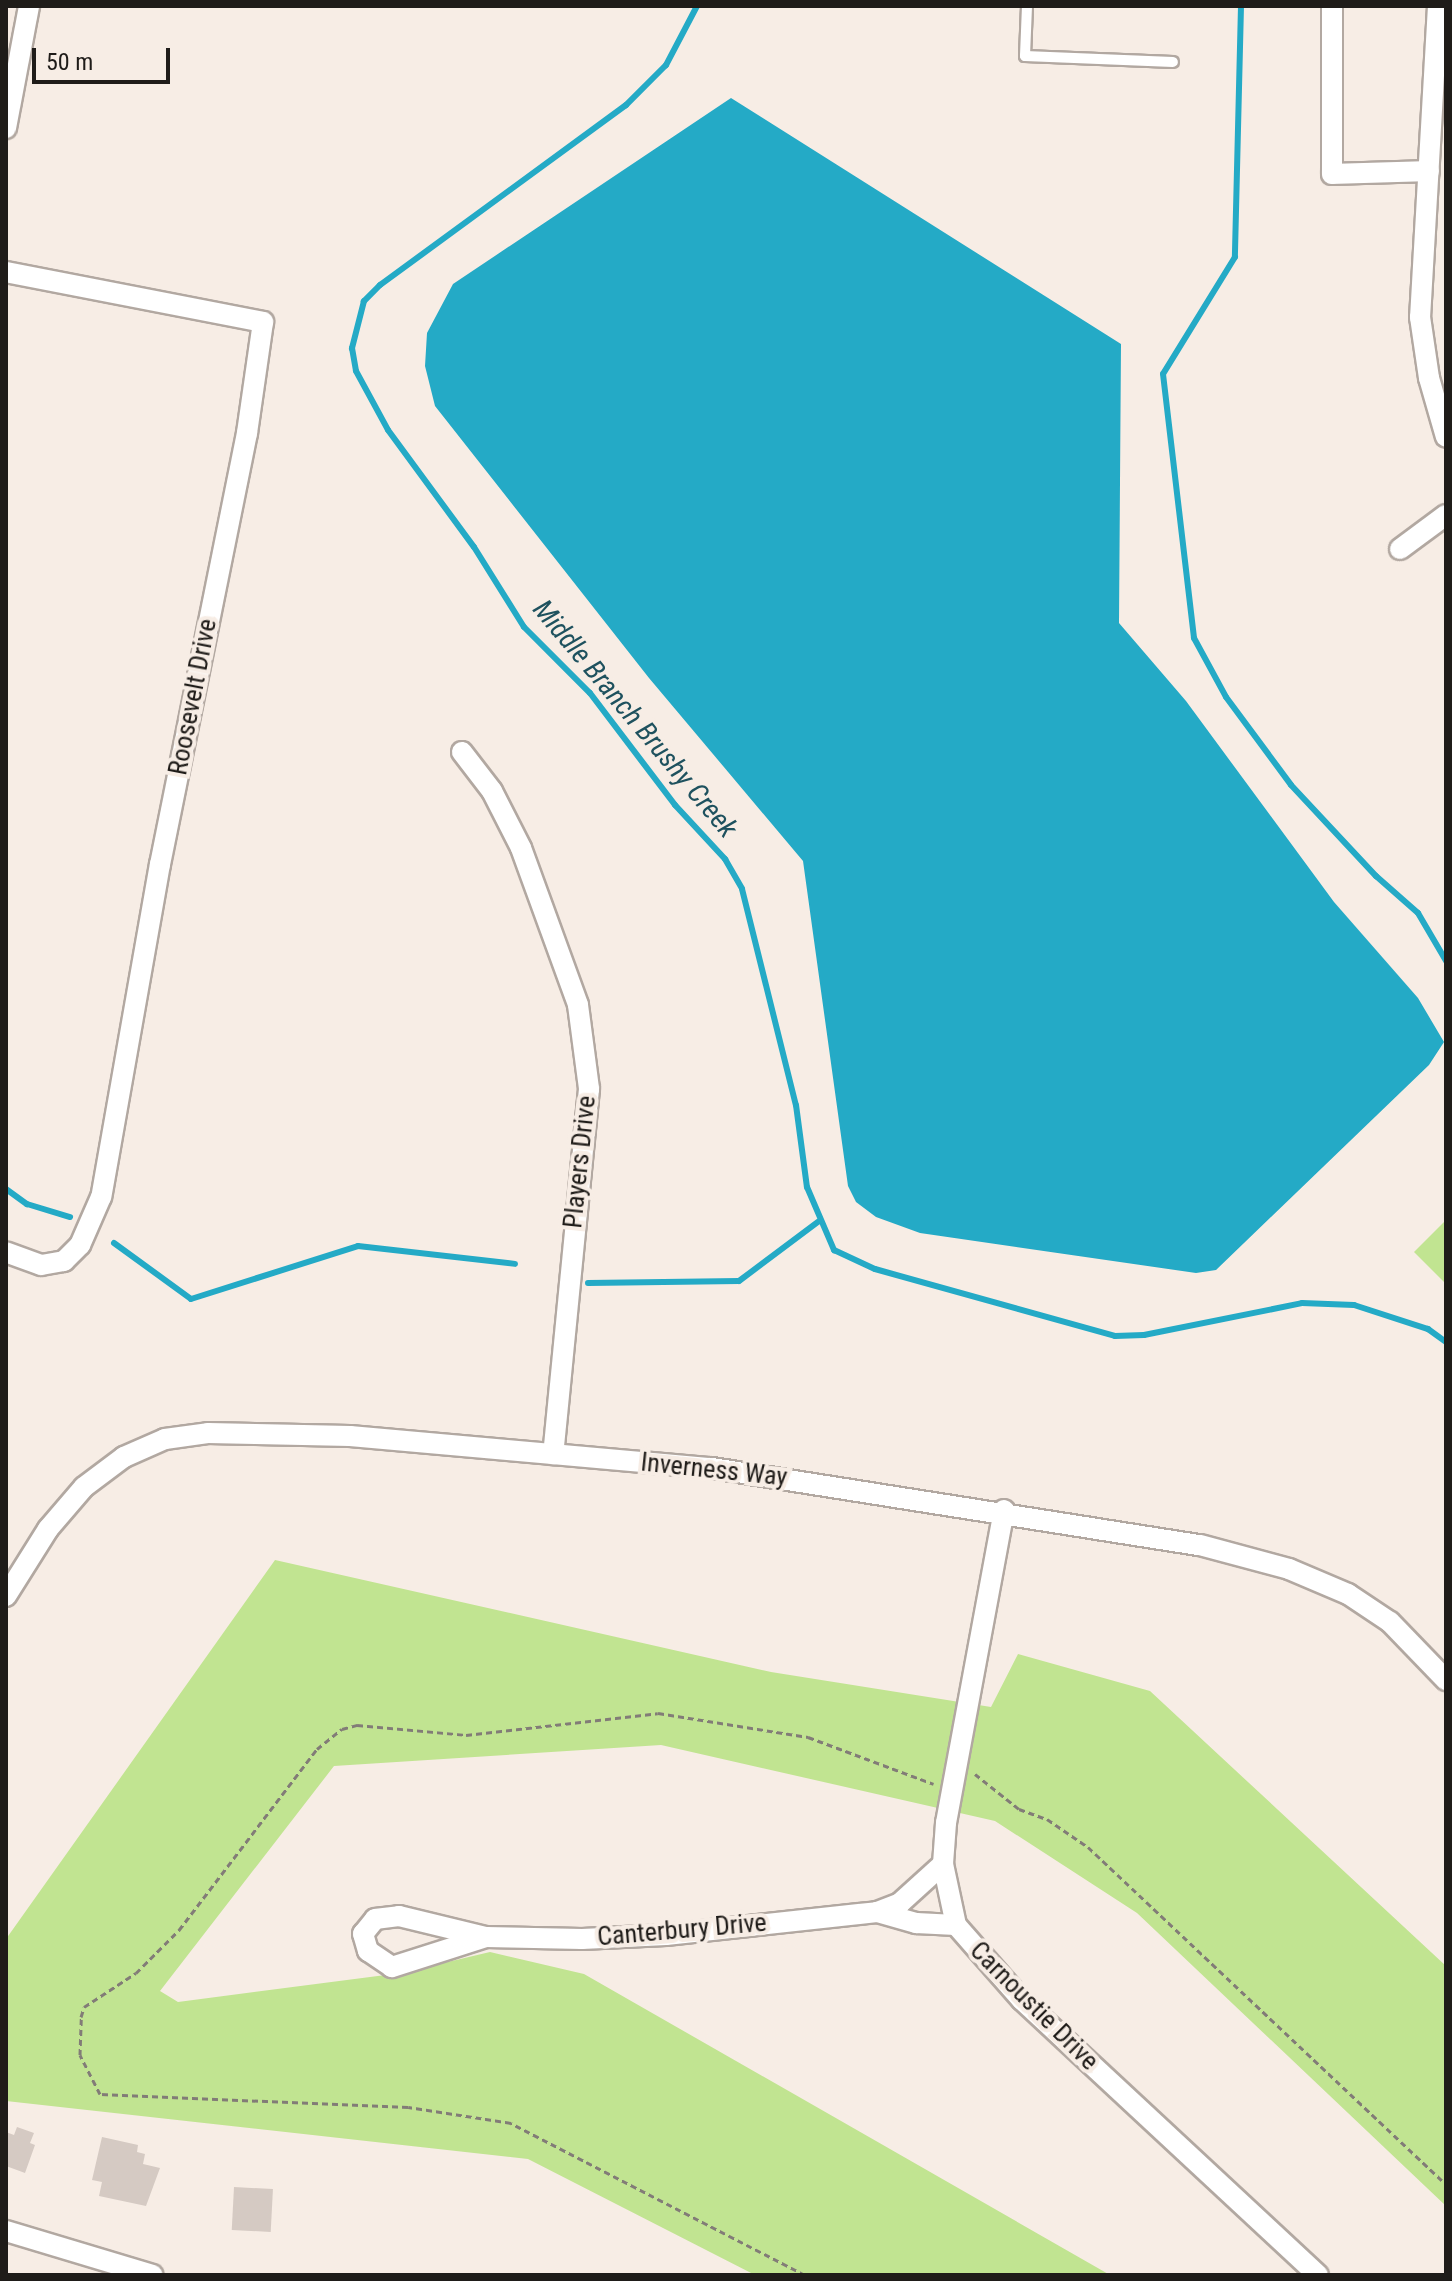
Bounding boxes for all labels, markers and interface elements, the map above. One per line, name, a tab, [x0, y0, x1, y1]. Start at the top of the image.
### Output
scale bar	[36, 32, 174, 82]
text: 50 m	[46, 48, 93, 76]
water label: Middle Branch Brushy Creek	[526, 593, 744, 845]
street label: Roosevelt Drive	[163, 616, 223, 778]
street label: Players Drive	[558, 1094, 602, 1230]
street label: Inverness Way	[639, 1447, 789, 1493]
street label: Canterbury Drive	[596, 1907, 768, 1953]
street label: Carnoustie Drive	[963, 1935, 1105, 2077]

